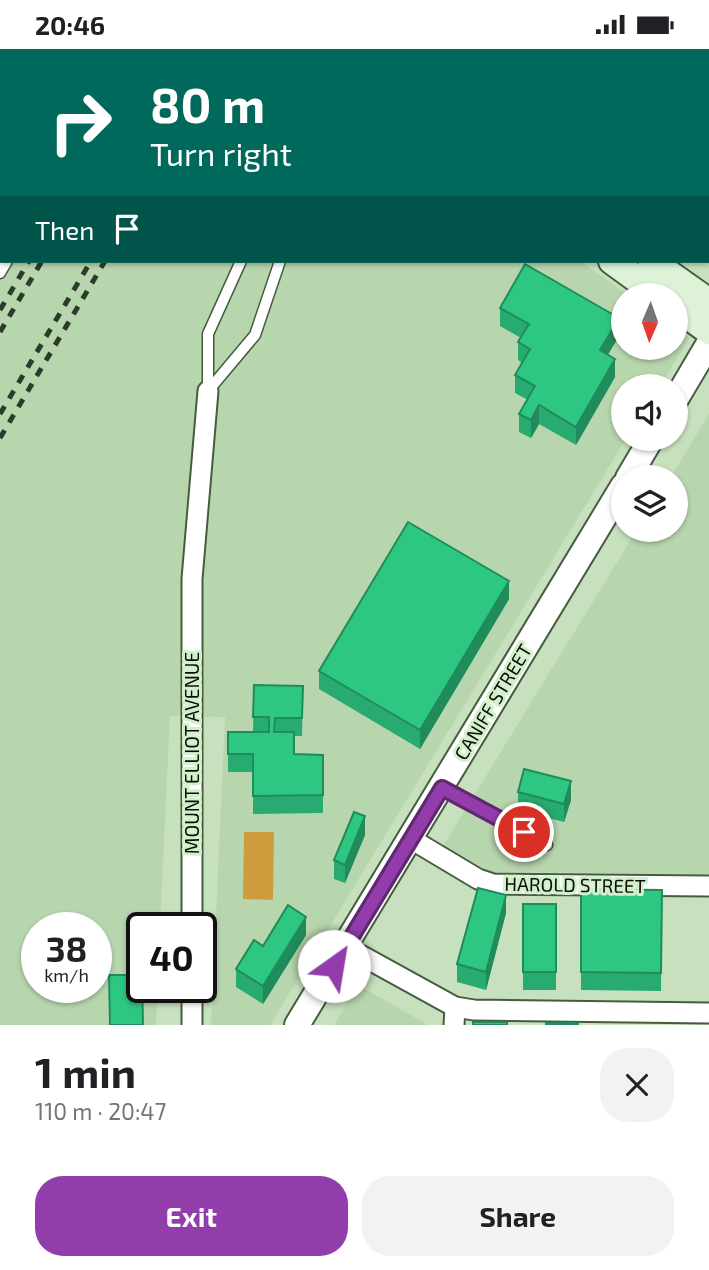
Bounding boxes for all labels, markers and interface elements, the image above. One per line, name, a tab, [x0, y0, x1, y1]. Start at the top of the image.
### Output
text: 20:46	[35, 9, 105, 40]
text: 80 m	[150, 74, 265, 133]
icon: right	[35, 77, 126, 168]
text: Turn right	[150, 134, 292, 172]
icon: arrive	[108, 210, 146, 248]
text: Then	[35, 214, 94, 245]
north arrow	[611, 283, 688, 361]
map controls	[611, 283, 688, 542]
button: sound	[611, 374, 688, 451]
button: layers	[611, 465, 688, 542]
street label: CANIFF STREET	[449, 640, 536, 764]
street label: MOUNT ELLIOT AVENUE	[180, 652, 203, 854]
pin	[494, 802, 554, 862]
icon: arrive	[505, 813, 543, 851]
street label: HAROLD STREET	[504, 872, 646, 897]
speed limit sign: 40	[126, 912, 217, 1003]
text: 38	[46, 927, 87, 969]
position arrow	[297, 929, 371, 1003]
text: km/h	[44, 964, 89, 986]
text: 1 min	[35, 1046, 136, 1096]
button: close	[600, 1048, 674, 1122]
text: 110 m · 20:47	[35, 1097, 166, 1125]
button: Exit	[35, 1176, 348, 1256]
button: Share	[362, 1176, 674, 1256]

